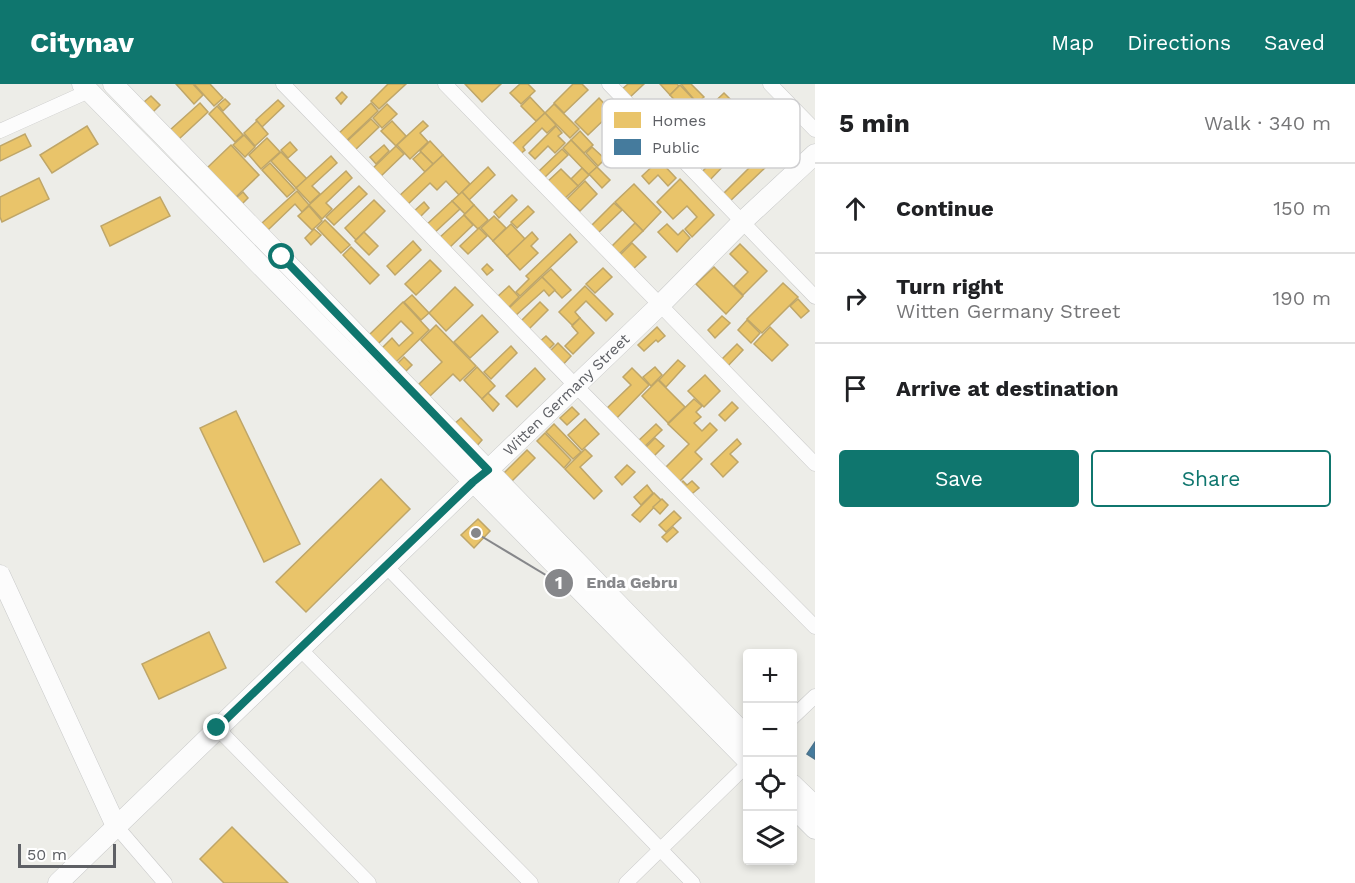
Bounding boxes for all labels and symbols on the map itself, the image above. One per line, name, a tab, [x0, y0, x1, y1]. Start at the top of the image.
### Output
legend	[602, 99, 800, 168]
text: Homes	[652, 111, 706, 130]
text: Public	[652, 138, 700, 157]
route start	[268, 243, 294, 269]
street label: Witten Germany Street	[499, 329, 634, 460]
callout: Enda Gebru	[544, 566, 690, 600]
text: 1	[555, 572, 563, 593]
text: Enda Gebru	[586, 573, 678, 592]
route end	[203, 714, 229, 740]
scale bar	[18, 841, 116, 868]

